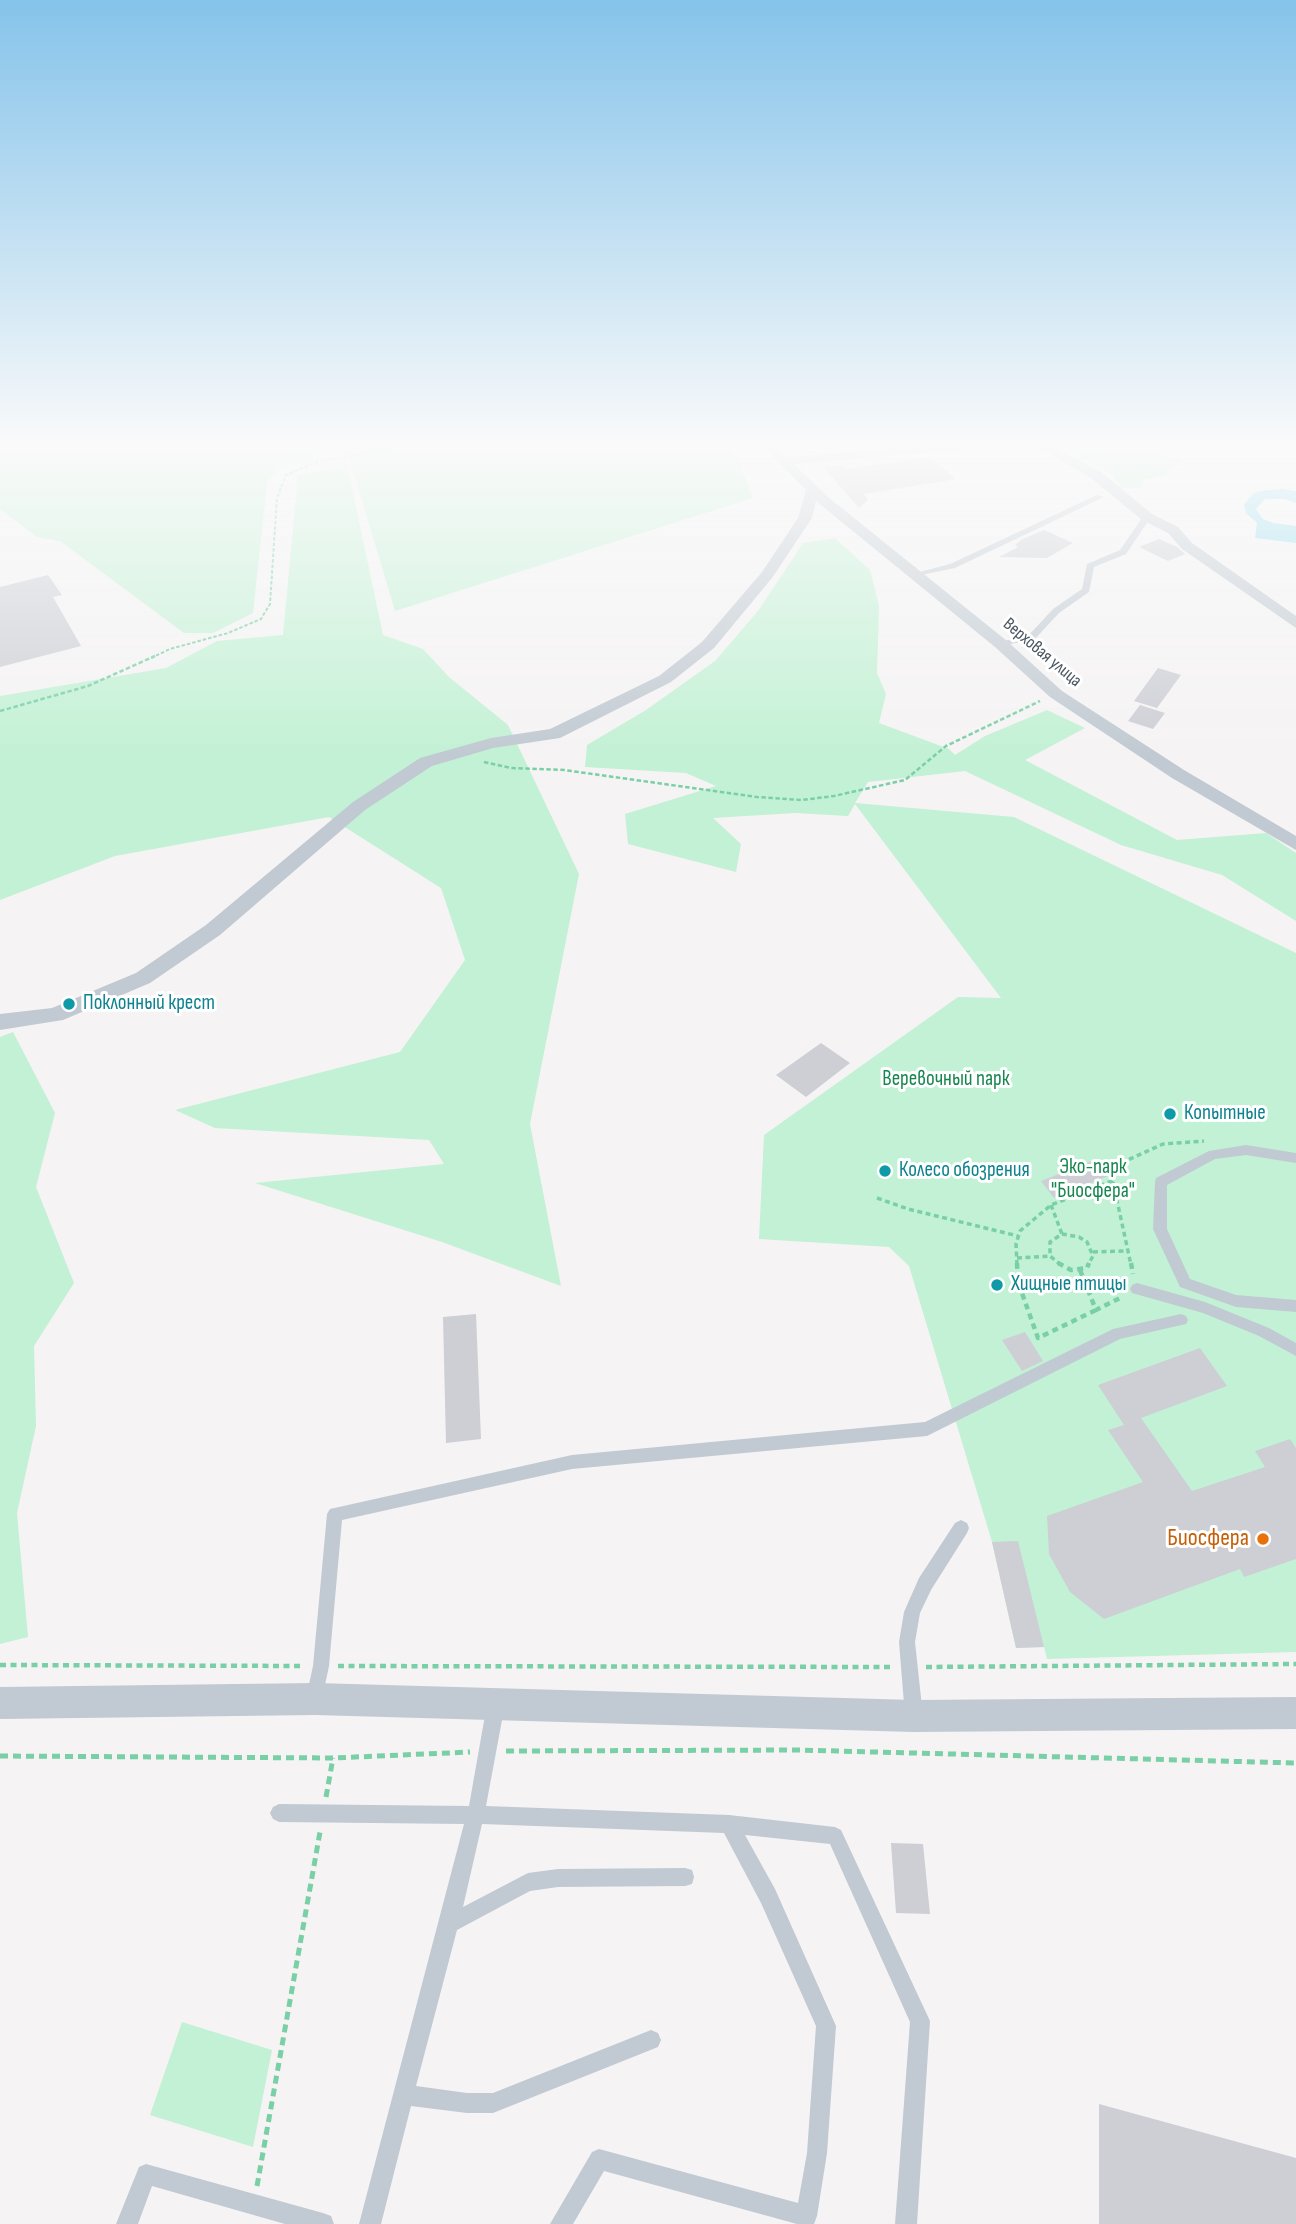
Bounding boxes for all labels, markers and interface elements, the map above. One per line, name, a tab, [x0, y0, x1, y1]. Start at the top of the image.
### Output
street label: Верховая улица	[998, 614, 1086, 692]
place label: Поклонный крест	[83, 991, 215, 1017]
marker: Поклонный крест	[61, 996, 77, 1012]
park label: Веревочный парк	[882, 1067, 1010, 1093]
place label: Копытные	[1184, 1101, 1266, 1127]
marker: Копытные	[1162, 1106, 1178, 1122]
park label: Эко-парк "Биосфера"	[1051, 1155, 1135, 1205]
place label: Колесо обозрения	[899, 1158, 1030, 1184]
marker: Колесо обозрения	[877, 1163, 893, 1179]
place label: Хищные птицы	[1011, 1272, 1127, 1298]
marker: Хищные птицы	[989, 1277, 1005, 1293]
place label: Биосфера	[1167, 1525, 1249, 1553]
marker: Биосфера	[1255, 1531, 1271, 1547]

